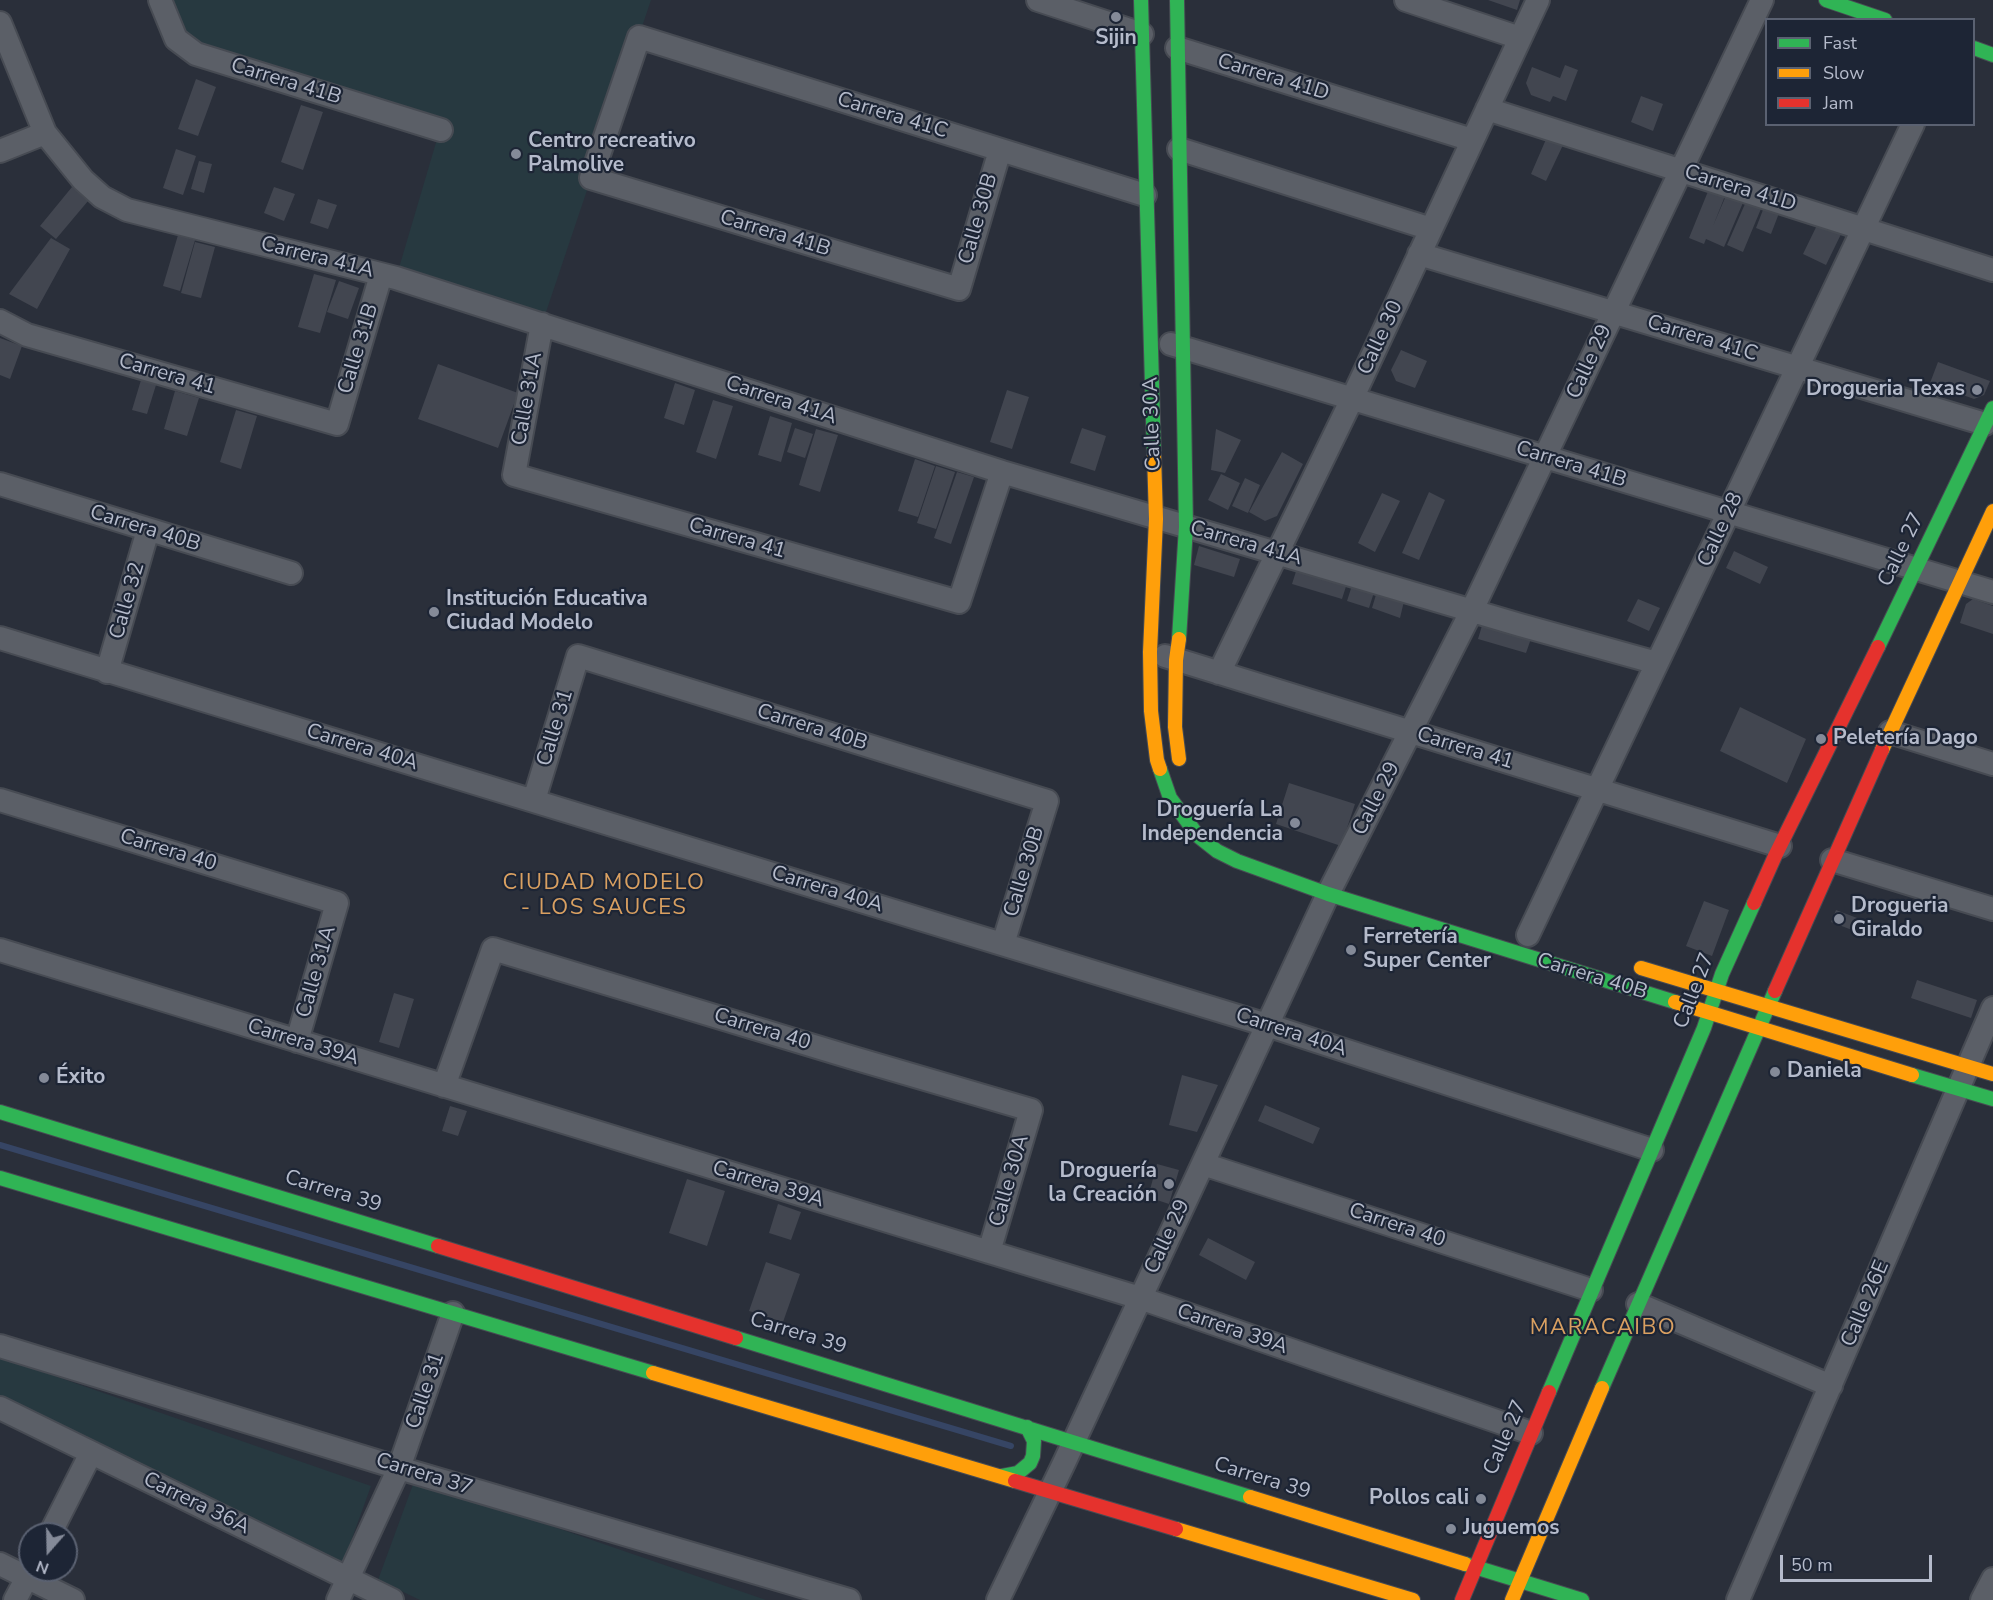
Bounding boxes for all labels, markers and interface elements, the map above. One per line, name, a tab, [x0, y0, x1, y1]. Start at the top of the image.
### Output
marker: Sijin	[1109, 10, 1123, 24]
legend	[1765, 18, 1975, 126]
place label: Sijin	[1095, 26, 1137, 52]
text: Fast	[1823, 31, 1857, 55]
street label: Carrera 41D	[1214, 49, 1332, 107]
street label: Carrera 41B	[228, 53, 344, 111]
text: Slow	[1823, 61, 1864, 85]
street label: Carrera 41C	[834, 87, 950, 145]
text: Jam	[1823, 91, 1854, 115]
place label: Centro recreativo Palmolive	[528, 129, 696, 179]
marker: Centro recreativo Palmolive	[509, 147, 523, 161]
street label: Carrera 41D	[1681, 160, 1799, 218]
street label: Calle 30B	[954, 171, 1004, 267]
street label: Carrera 41B	[717, 205, 833, 263]
street label: Carrera 41A	[258, 232, 376, 284]
street label: Calle 30	[1353, 297, 1409, 379]
street label: Calle 31B	[333, 301, 385, 397]
street label: Carrera 41C	[1644, 310, 1760, 368]
street label: Calle 29	[1562, 321, 1618, 403]
street label: Carrera 41	[115, 349, 219, 401]
street label: Calle 31A	[507, 350, 549, 448]
street label: Carrera 41A	[722, 371, 840, 431]
street label: Calle 30A	[1139, 376, 1167, 472]
place label: Drogueria Texas	[1806, 377, 1965, 403]
marker: Drogueria Texas	[1970, 383, 1984, 397]
street label: Carrera 41B	[1513, 436, 1629, 494]
street label: Calle 28	[1693, 489, 1749, 571]
street label: Carrera 40B	[87, 500, 203, 558]
street label: Calle 27	[1873, 509, 1931, 591]
street label: Carrera 41	[685, 513, 789, 565]
street label: Carrera 41A	[1187, 516, 1305, 572]
street label: Calle 32	[105, 560, 151, 642]
place label: Institución Educativa Ciudad Modelo	[446, 587, 648, 637]
marker: Institución Educativa Ciudad Modelo	[427, 605, 441, 619]
street label: Calle 31	[532, 687, 580, 769]
street label: Carrera 40B	[754, 699, 870, 757]
street label: Carrera 40A	[303, 719, 421, 777]
street label: Carrera 41	[1413, 722, 1517, 776]
place label: Peletería Dago	[1833, 726, 1978, 752]
marker: Peletería Dago	[1814, 732, 1828, 746]
street label: Calle 29	[1348, 758, 1406, 840]
place label: Droguería La Independencia	[1142, 798, 1283, 848]
marker: Droguería La Independencia	[1288, 816, 1302, 830]
street label: Carrera 40	[116, 824, 220, 878]
street label: Calle 30B	[999, 824, 1051, 920]
street label: Carrera 40A	[768, 861, 886, 919]
district label: CIUDAD MODELO - LOS SAUCES	[503, 871, 705, 922]
place label: Drogueria Giraldo	[1851, 894, 1948, 944]
marker: Drogueria Giraldo	[1832, 912, 1846, 926]
street label: Calle 31A	[292, 923, 342, 1021]
place label: Ferretería Super Center	[1363, 925, 1491, 975]
marker: Ferretería Super Center	[1344, 943, 1358, 957]
street label: Carrera 40B	[1534, 948, 1650, 1006]
street label: Calle 27	[1669, 950, 1721, 1032]
street label: Carrera 40	[710, 1003, 814, 1057]
street label: Carrera 40A	[1232, 1003, 1350, 1063]
street label: Carrera 39A	[244, 1014, 362, 1072]
place label: Daniela	[1787, 1059, 1862, 1085]
place label: Éxito	[56, 1065, 105, 1091]
marker: Daniela	[1768, 1065, 1782, 1079]
marker: Éxito	[37, 1071, 51, 1085]
street label: Calle 30A	[985, 1132, 1035, 1230]
street label: Carrera 39A	[709, 1156, 827, 1214]
place label: Droguería la Creación	[1048, 1159, 1157, 1209]
street label: Carrera 39	[281, 1165, 385, 1219]
marker: Droguería la Creación	[1162, 1177, 1176, 1191]
street label: Calle 29	[1140, 1196, 1196, 1278]
street label: Carrera 40	[1345, 1199, 1449, 1253]
street label: Calle 26E	[1837, 1257, 1895, 1351]
street label: Carrera 39A	[1173, 1299, 1291, 1361]
street label: Carrera 39	[746, 1307, 850, 1361]
district label: MARACAIBO	[1530, 1316, 1676, 1342]
street label: Calle 31	[401, 1350, 451, 1432]
street label: Calle 27	[1479, 1397, 1533, 1479]
street label: Carrera 37	[372, 1448, 476, 1502]
street label: Carrera 39	[1210, 1452, 1314, 1506]
street label: Carrera 36A	[139, 1467, 253, 1541]
place label: Pollos cali	[1369, 1486, 1469, 1512]
marker: Pollos cali	[1474, 1492, 1488, 1506]
place label: Juguemos	[1463, 1516, 1560, 1542]
north arrow	[18, 1522, 78, 1582]
marker: Juguemos	[1444, 1522, 1458, 1536]
scale bar	[1783, 1543, 1934, 1581]
text: 50 m	[1791, 1553, 1833, 1577]
text: N	[33, 1555, 52, 1579]

